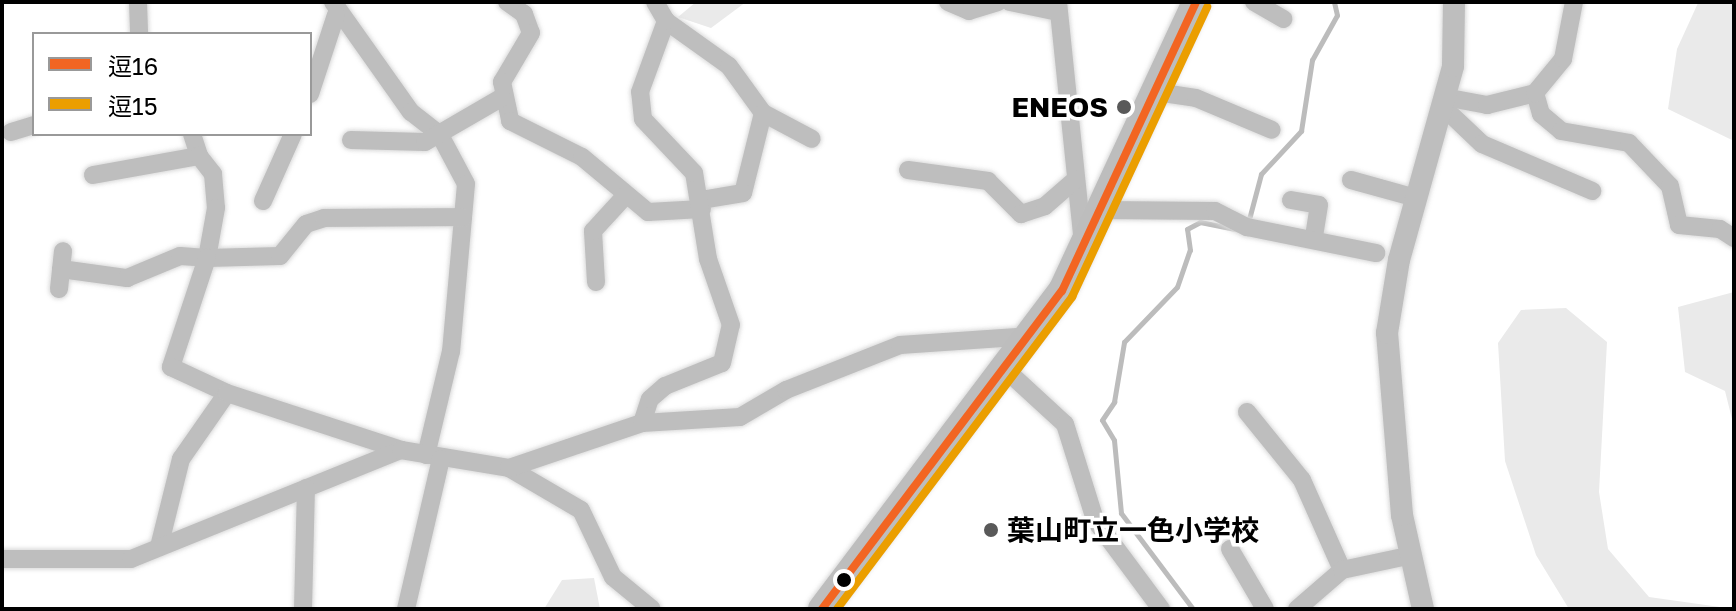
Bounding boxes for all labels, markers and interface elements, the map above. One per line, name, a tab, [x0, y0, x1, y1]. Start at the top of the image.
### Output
legend	[32, 32, 312, 136]
text: 逗16	[108, 51, 158, 80]
place label: ENEOS	[1012, 90, 1108, 124]
text: 逗15	[108, 91, 158, 120]
marker: ENEOS	[1115, 98, 1133, 116]
place label: 葉山町立一色小学校	[1007, 513, 1259, 547]
marker: 葉山町立一色小学校	[982, 521, 1000, 539]
unlabelled marker	[836, 572, 852, 588]

